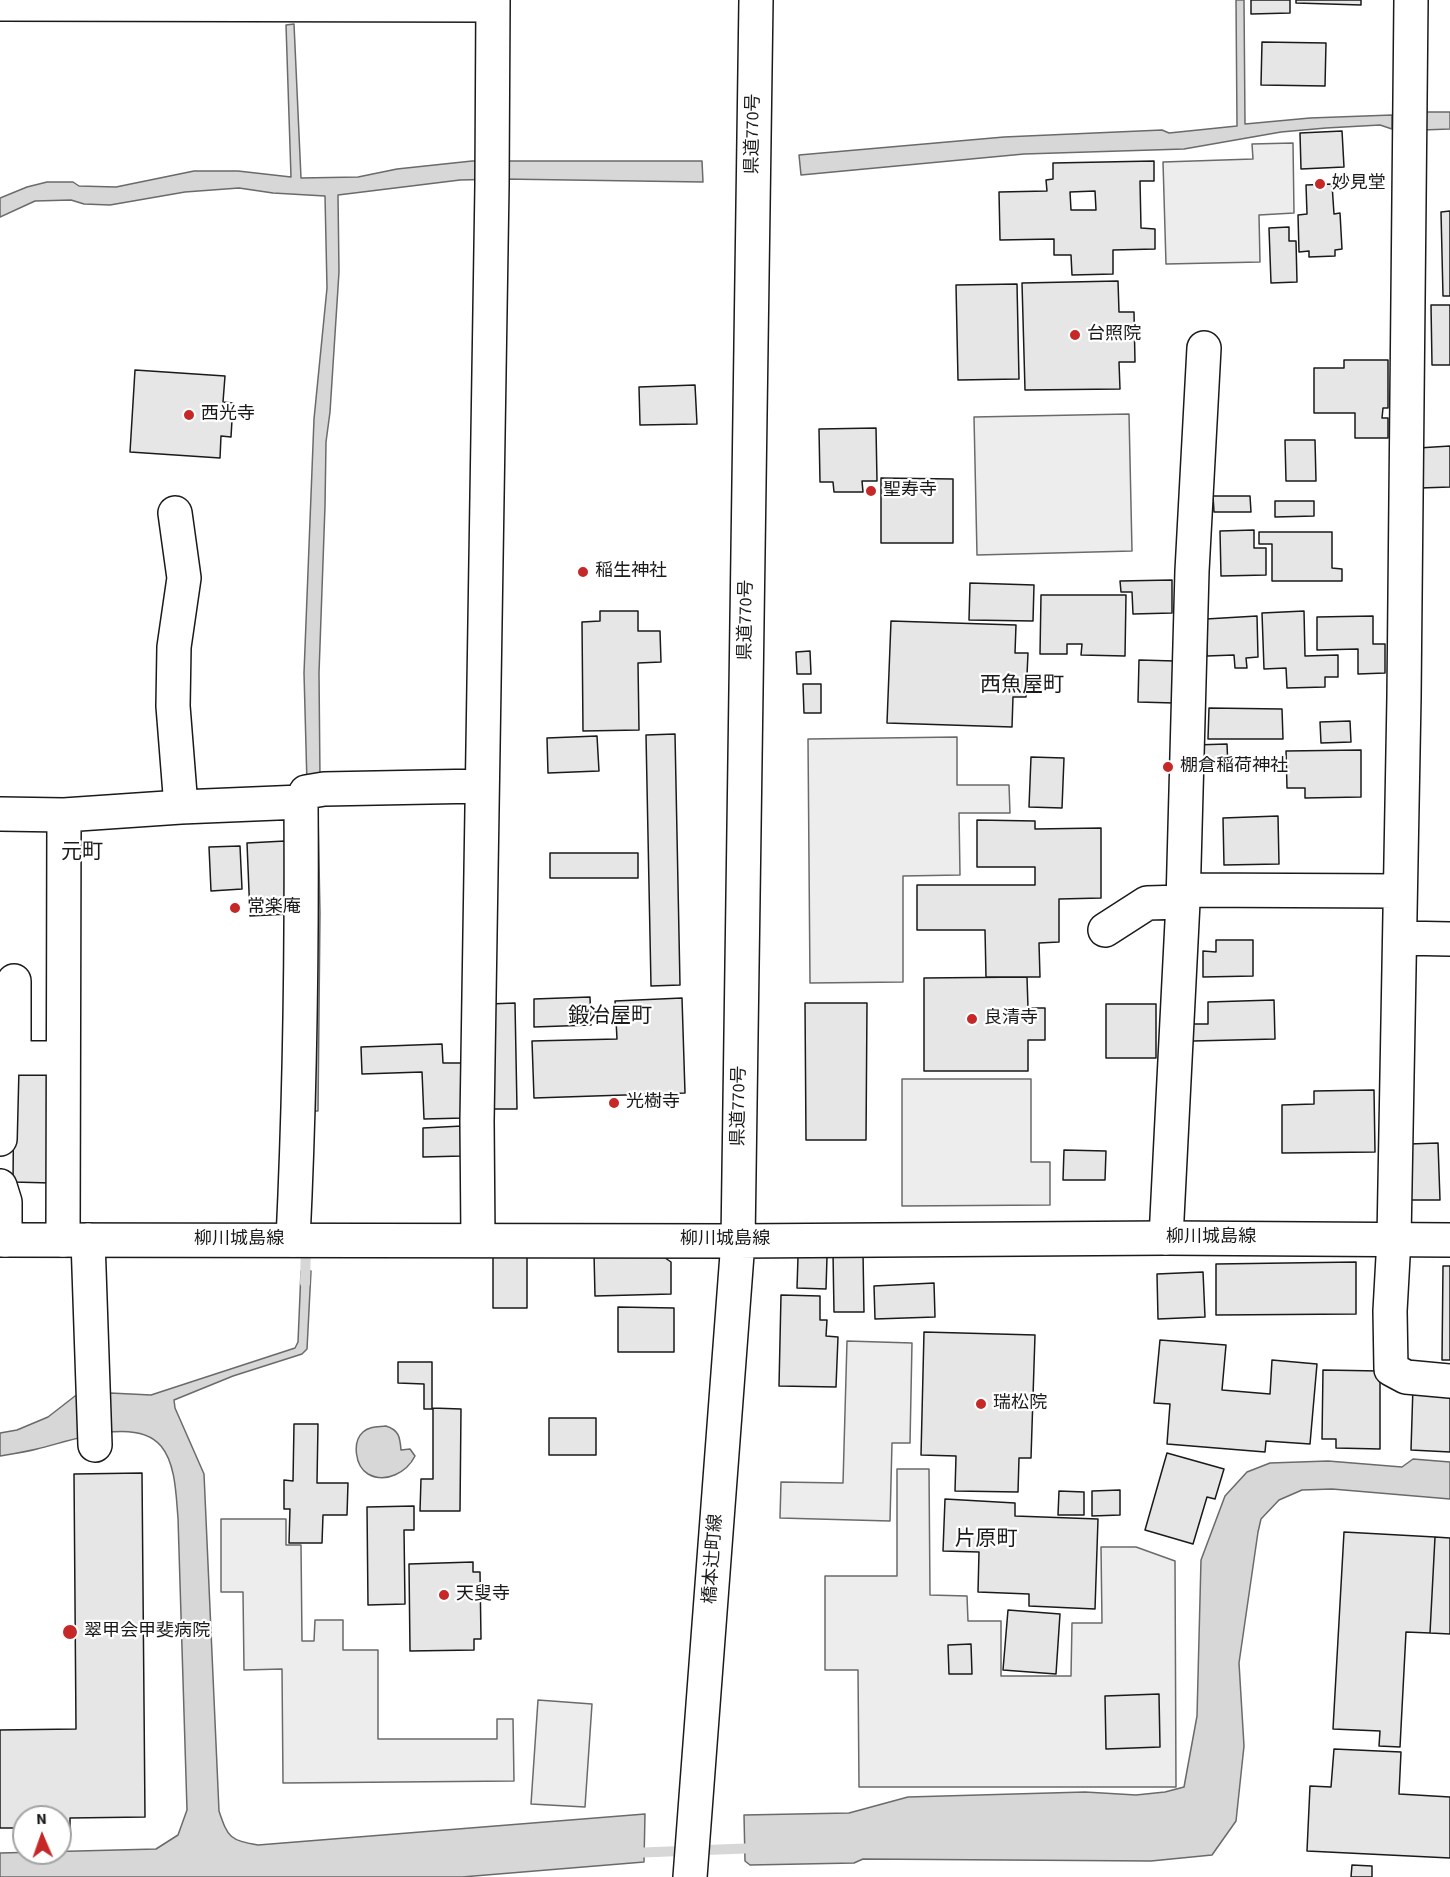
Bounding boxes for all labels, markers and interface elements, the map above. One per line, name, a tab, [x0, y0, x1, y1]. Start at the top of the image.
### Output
street label: 県道770号	[742, 93, 766, 175]
place label: 妙見堂	[1332, 173, 1386, 195]
marker: 妙見堂	[1313, 177, 1327, 191]
place label: 台照院	[1087, 324, 1141, 346]
marker: 台照院	[1068, 328, 1082, 342]
place label: 西光寺	[201, 404, 255, 426]
marker: 西光寺	[182, 408, 196, 422]
place label: 聖寿寺	[883, 480, 937, 502]
marker: 聖寿寺	[864, 484, 878, 498]
place label: 稲生神社	[595, 561, 667, 583]
marker: 稲生神社	[576, 565, 590, 579]
street label: 県道770号	[735, 579, 759, 661]
district label: 西魚屋町	[980, 673, 1064, 699]
place label: 棚倉稲荷神社	[1180, 756, 1288, 778]
marker: 棚倉稲荷神社	[1161, 760, 1175, 774]
district label: 元町	[61, 840, 103, 866]
place label: 常楽庵	[247, 897, 301, 919]
marker: 常楽庵	[228, 901, 242, 915]
district label: 鍛冶屋町	[568, 1004, 652, 1030]
place label: 良清寺	[984, 1008, 1038, 1030]
marker: 良清寺	[965, 1012, 979, 1026]
street label: 県道770号	[728, 1065, 752, 1147]
place label: 光樹寺	[626, 1092, 680, 1114]
marker: 光樹寺	[607, 1096, 621, 1110]
street label: 柳川城島線	[1166, 1227, 1256, 1249]
street label: 柳川城島線	[194, 1229, 284, 1251]
street label: 柳川城島線	[680, 1229, 770, 1251]
place label: 瑞松院	[993, 1393, 1047, 1415]
marker: 瑞松院	[974, 1397, 988, 1411]
street label: 橋本辻町線	[700, 1513, 728, 1605]
district label: 片原町	[955, 1527, 1017, 1553]
place label: 天叟寺	[456, 1584, 510, 1606]
marker: 天叟寺	[437, 1588, 451, 1602]
place label: 翠甲会甲斐病院	[84, 1621, 210, 1643]
marker: 翠甲会甲斐病院	[61, 1623, 79, 1641]
north arrow	[12, 1805, 72, 1865]
text: N	[36, 1808, 47, 1830]

